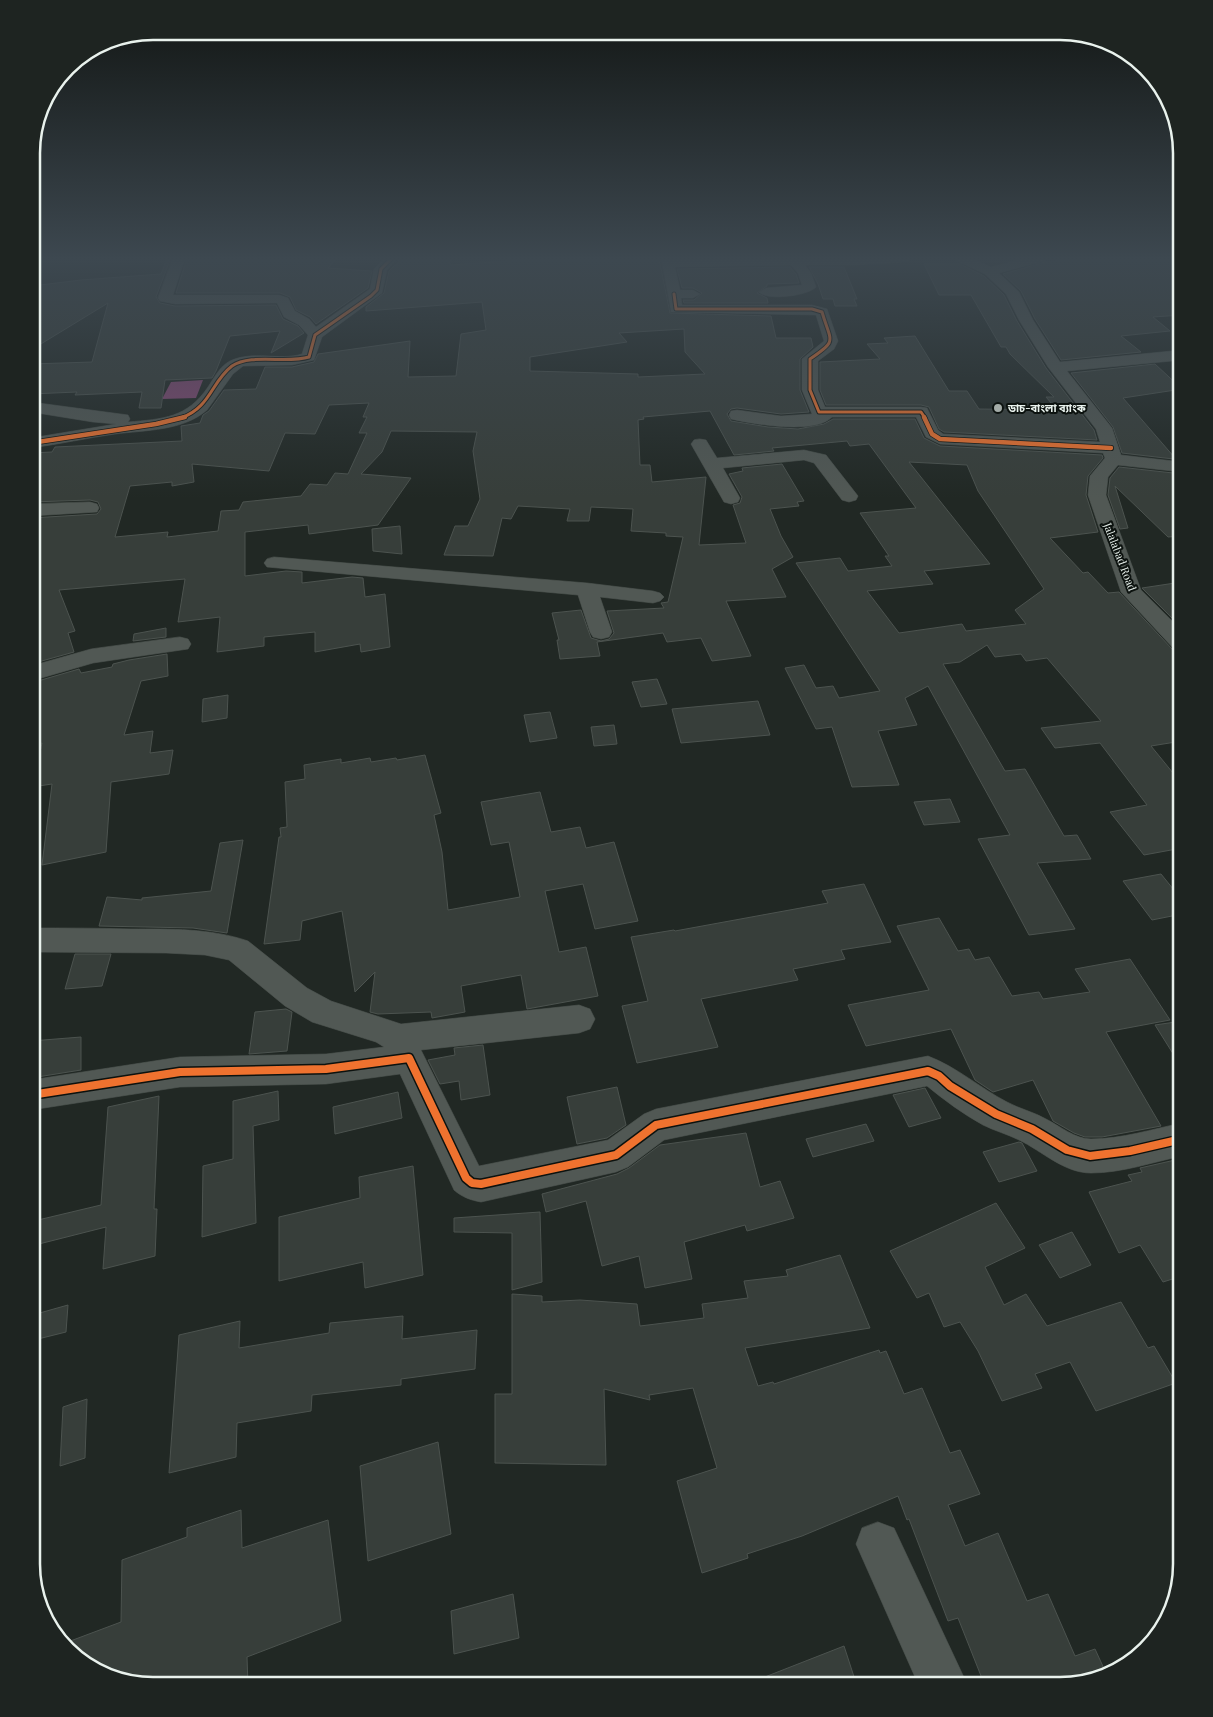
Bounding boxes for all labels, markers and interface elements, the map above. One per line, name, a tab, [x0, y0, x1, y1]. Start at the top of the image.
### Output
place label: ডাচ-বাংলা ব্যাংক	[1007, 400, 1087, 415]
marker: ডাচ-বাংলা ব্যাংক	[992, 402, 1004, 414]
street label: Jalalabad Road	[1100, 520, 1141, 594]

